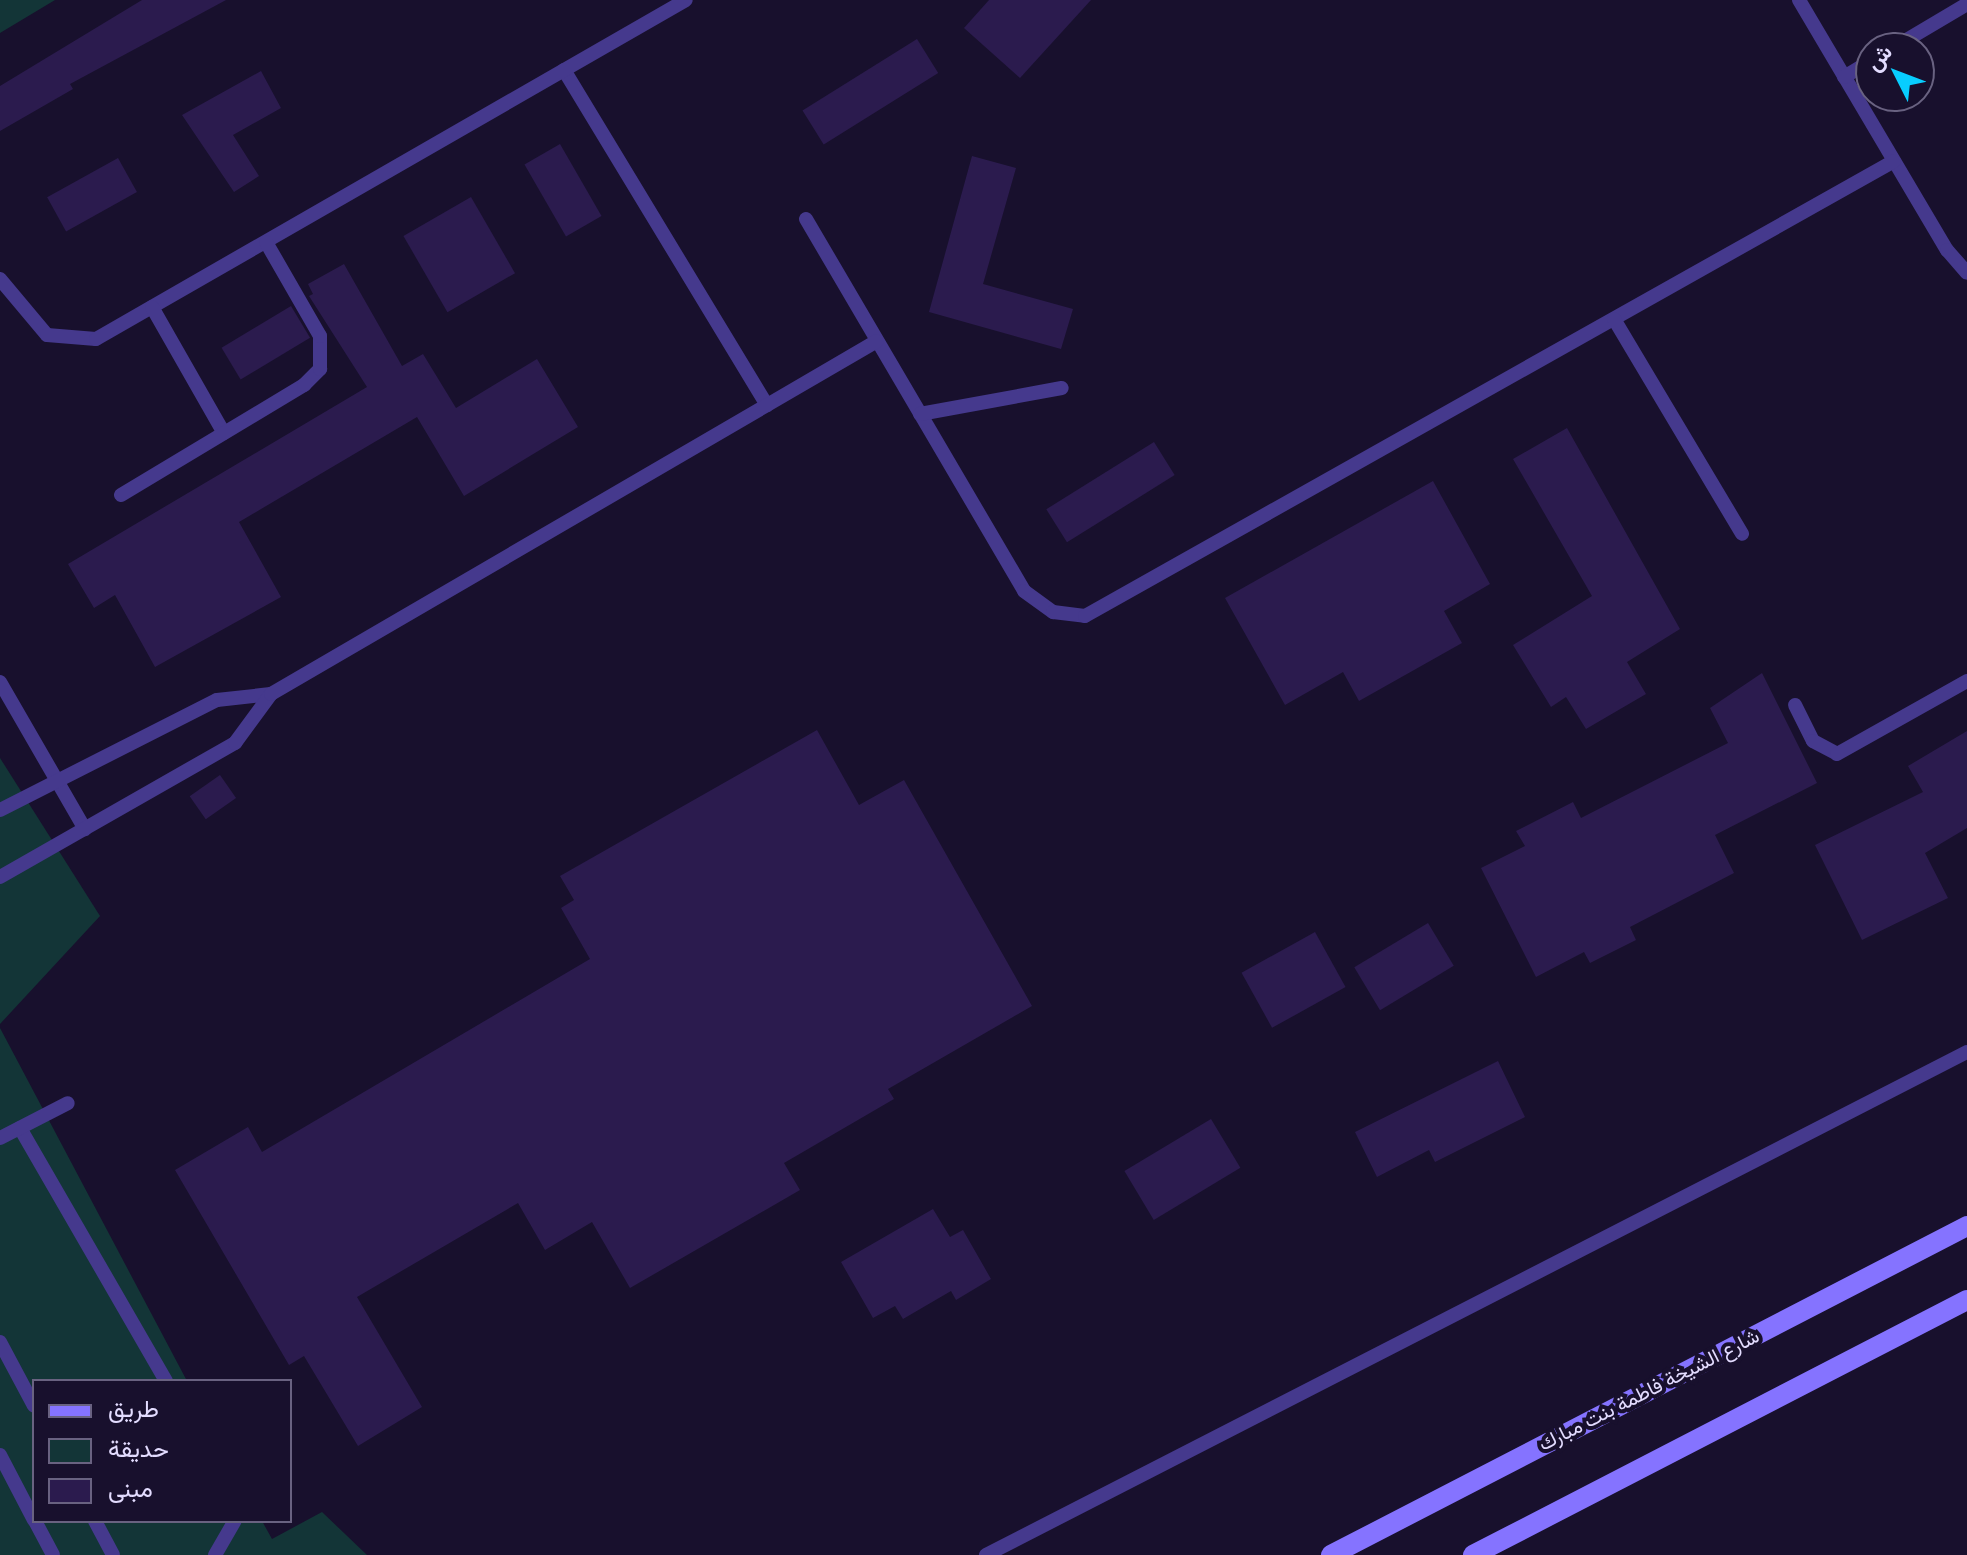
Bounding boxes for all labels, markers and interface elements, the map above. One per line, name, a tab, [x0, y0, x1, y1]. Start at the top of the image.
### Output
north arrow	[1855, 32, 1935, 112]
text: ش	[1860, 39, 1897, 76]
street label: شارع الشيخة فاطمة بنت مبارك	[1535, 1324, 1763, 1456]
legend	[32, 1379, 292, 1523]
text: طريق	[108, 1394, 159, 1422]
text: حديقة	[108, 1434, 169, 1462]
text: مبنى	[108, 1474, 153, 1502]

